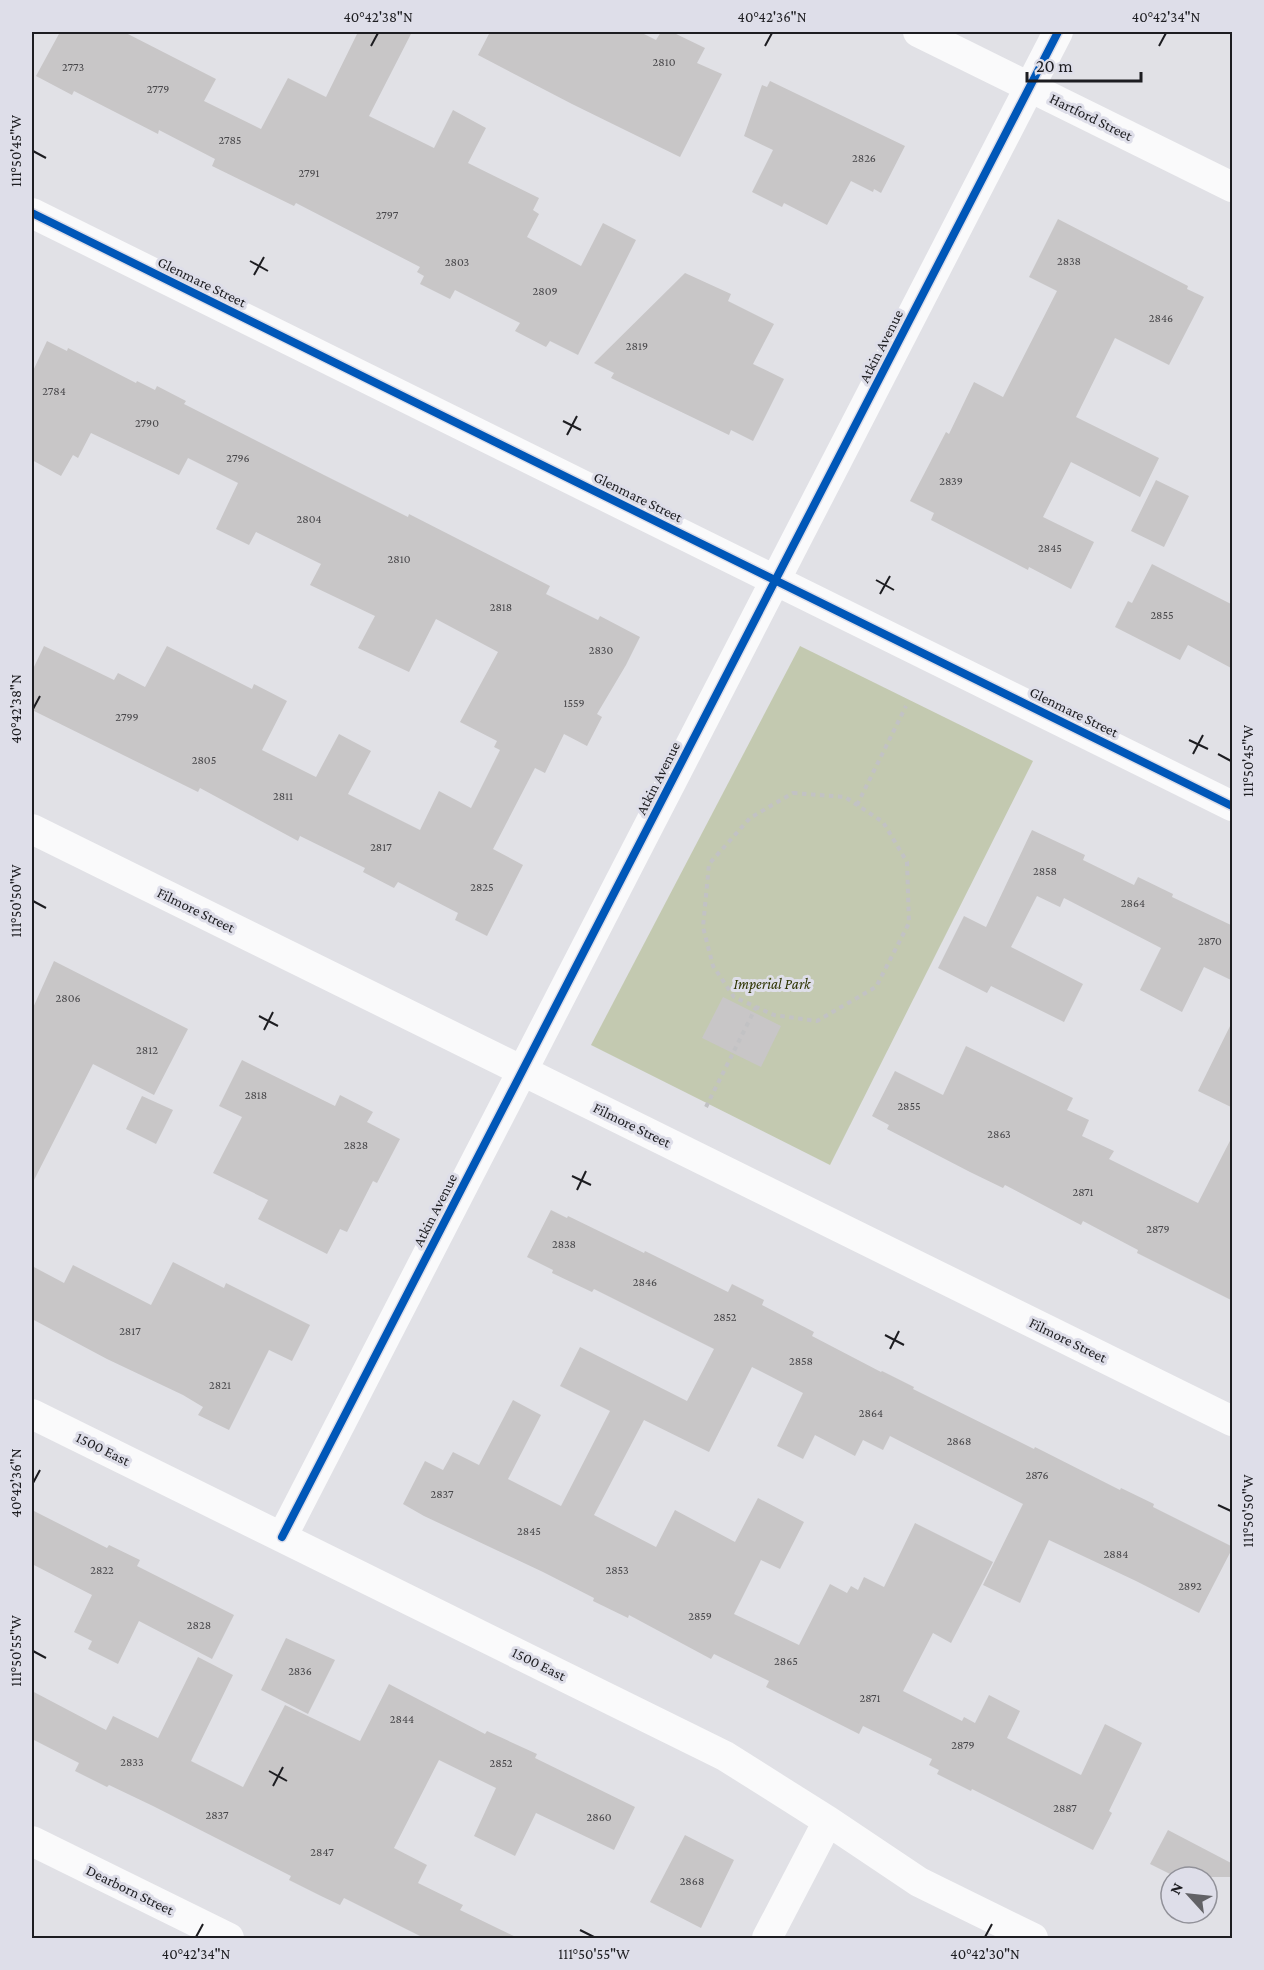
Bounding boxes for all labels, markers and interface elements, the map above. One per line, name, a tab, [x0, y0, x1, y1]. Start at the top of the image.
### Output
text: 40°42'38"N	[343, 9, 413, 25]
text: 40°42'36"N	[737, 9, 807, 25]
text: 40°42'34"N	[1131, 9, 1201, 25]
scale bar	[1027, 45, 1141, 83]
house number: 2810	[653, 55, 676, 69]
text: 20 m	[1036, 56, 1073, 76]
house number: 2773	[62, 60, 84, 74]
house number: 2779	[147, 82, 169, 96]
street label: Hartford Street	[1047, 90, 1136, 144]
text: 111°50'45"W	[8, 115, 24, 187]
house number: 2785	[219, 133, 241, 147]
house number: 2826	[852, 151, 876, 165]
house number: 2791	[298, 166, 320, 180]
house number: 2797	[376, 208, 399, 222]
street label: Glenmare Street	[155, 254, 250, 311]
house number: 2838	[1057, 254, 1081, 268]
house number: 2803	[445, 255, 470, 269]
house number: 2809	[532, 284, 558, 298]
street label: Atkin Avenue	[856, 307, 906, 385]
house number: 2846	[1149, 311, 1173, 325]
house number: 2819	[626, 339, 648, 353]
house number: 2784	[42, 384, 66, 398]
house number: 2790	[135, 416, 159, 430]
house number: 2796	[226, 451, 250, 465]
street label: Glenmare Street	[591, 469, 686, 526]
house number: 2839	[939, 474, 963, 488]
house number: 2804	[296, 512, 322, 526]
house number: 2845	[1038, 541, 1062, 555]
house number: 2810	[388, 552, 411, 566]
house number: 2818	[490, 600, 512, 614]
house number: 2855	[1150, 608, 1174, 622]
house number: 2830	[589, 643, 613, 657]
text: 40°42'38"N	[8, 674, 24, 744]
street label: Glenmare Street	[1027, 684, 1122, 741]
house number: 1559	[563, 696, 585, 710]
house number: 2799	[115, 710, 139, 724]
text: 111°50'45"W	[1240, 725, 1256, 797]
street label: Atkin Avenue	[633, 739, 683, 817]
house number: 2805	[192, 753, 216, 767]
house number: 2811	[273, 789, 293, 803]
house number: 2817	[370, 840, 392, 854]
text: 111°50'50"W	[8, 864, 24, 938]
house number: 2858	[1033, 864, 1057, 878]
house number: 2825	[470, 880, 494, 894]
street label: Filmore Street	[155, 884, 238, 936]
house number: 2864	[1121, 896, 1145, 910]
house number: 2870	[1198, 934, 1222, 948]
park label: Imperial Park	[733, 976, 812, 993]
house number: 2806	[55, 991, 81, 1005]
house number: 2812	[136, 1043, 158, 1057]
house number: 2818	[245, 1088, 267, 1102]
street label: Filmore Street	[591, 1099, 674, 1151]
house number: 2855	[897, 1099, 921, 1113]
house number: 2863	[987, 1127, 1011, 1141]
house number: 2828	[344, 1138, 368, 1152]
street label: Atkin Avenue	[410, 1171, 460, 1249]
house number: 2871	[1072, 1185, 1094, 1199]
house number: 2879	[1146, 1222, 1170, 1236]
house number: 2838	[552, 1237, 576, 1251]
house number: 2846	[633, 1275, 657, 1289]
house number: 2852	[713, 1310, 737, 1324]
street label: Filmore Street	[1027, 1314, 1110, 1366]
house number: 2817	[119, 1324, 141, 1338]
house number: 2858	[789, 1354, 813, 1368]
house number: 2821	[209, 1378, 231, 1392]
house number: 2864	[859, 1406, 883, 1420]
street label: 1500 East	[74, 1429, 133, 1469]
house number: 2868	[947, 1434, 971, 1448]
text: 40°42'36"N	[8, 1448, 24, 1518]
house number: 2876	[1025, 1468, 1049, 1482]
text: 111°50'50"W	[1240, 1474, 1256, 1548]
house number: 2837	[430, 1487, 454, 1501]
house number: 2845	[517, 1524, 541, 1538]
house number: 2884	[1104, 1547, 1128, 1561]
house number: 2822	[90, 1563, 114, 1577]
house number: 2853	[605, 1563, 629, 1577]
house number: 2892	[1178, 1579, 1202, 1593]
house number: 2859	[688, 1609, 712, 1623]
text: 111°50'55"W	[8, 1615, 24, 1687]
house number: 2828	[187, 1618, 211, 1632]
street label: 1500 East	[510, 1644, 569, 1684]
house number: 2865	[774, 1654, 798, 1668]
house number: 2836	[288, 1664, 312, 1678]
house number: 2871	[859, 1691, 881, 1705]
house number: 2844	[390, 1712, 414, 1726]
house number: 2879	[951, 1738, 975, 1752]
house number: 2833	[120, 1755, 144, 1769]
house number: 2852	[489, 1756, 513, 1770]
house number: 2887	[1053, 1801, 1077, 1815]
house number: 2837	[205, 1808, 229, 1822]
house number: 2860	[586, 1810, 612, 1824]
house number: 2847	[310, 1845, 334, 1859]
street label: Dearborn Street	[84, 1862, 177, 1919]
north arrow	[1159, 1865, 1219, 1925]
house number: 2868	[680, 1874, 704, 1888]
text: N	[1166, 1880, 1186, 1897]
text: 40°42'34"N	[161, 1946, 231, 1962]
text: 111°50'55"W	[558, 1946, 630, 1962]
text: 40°42'30"N	[950, 1946, 1020, 1962]

